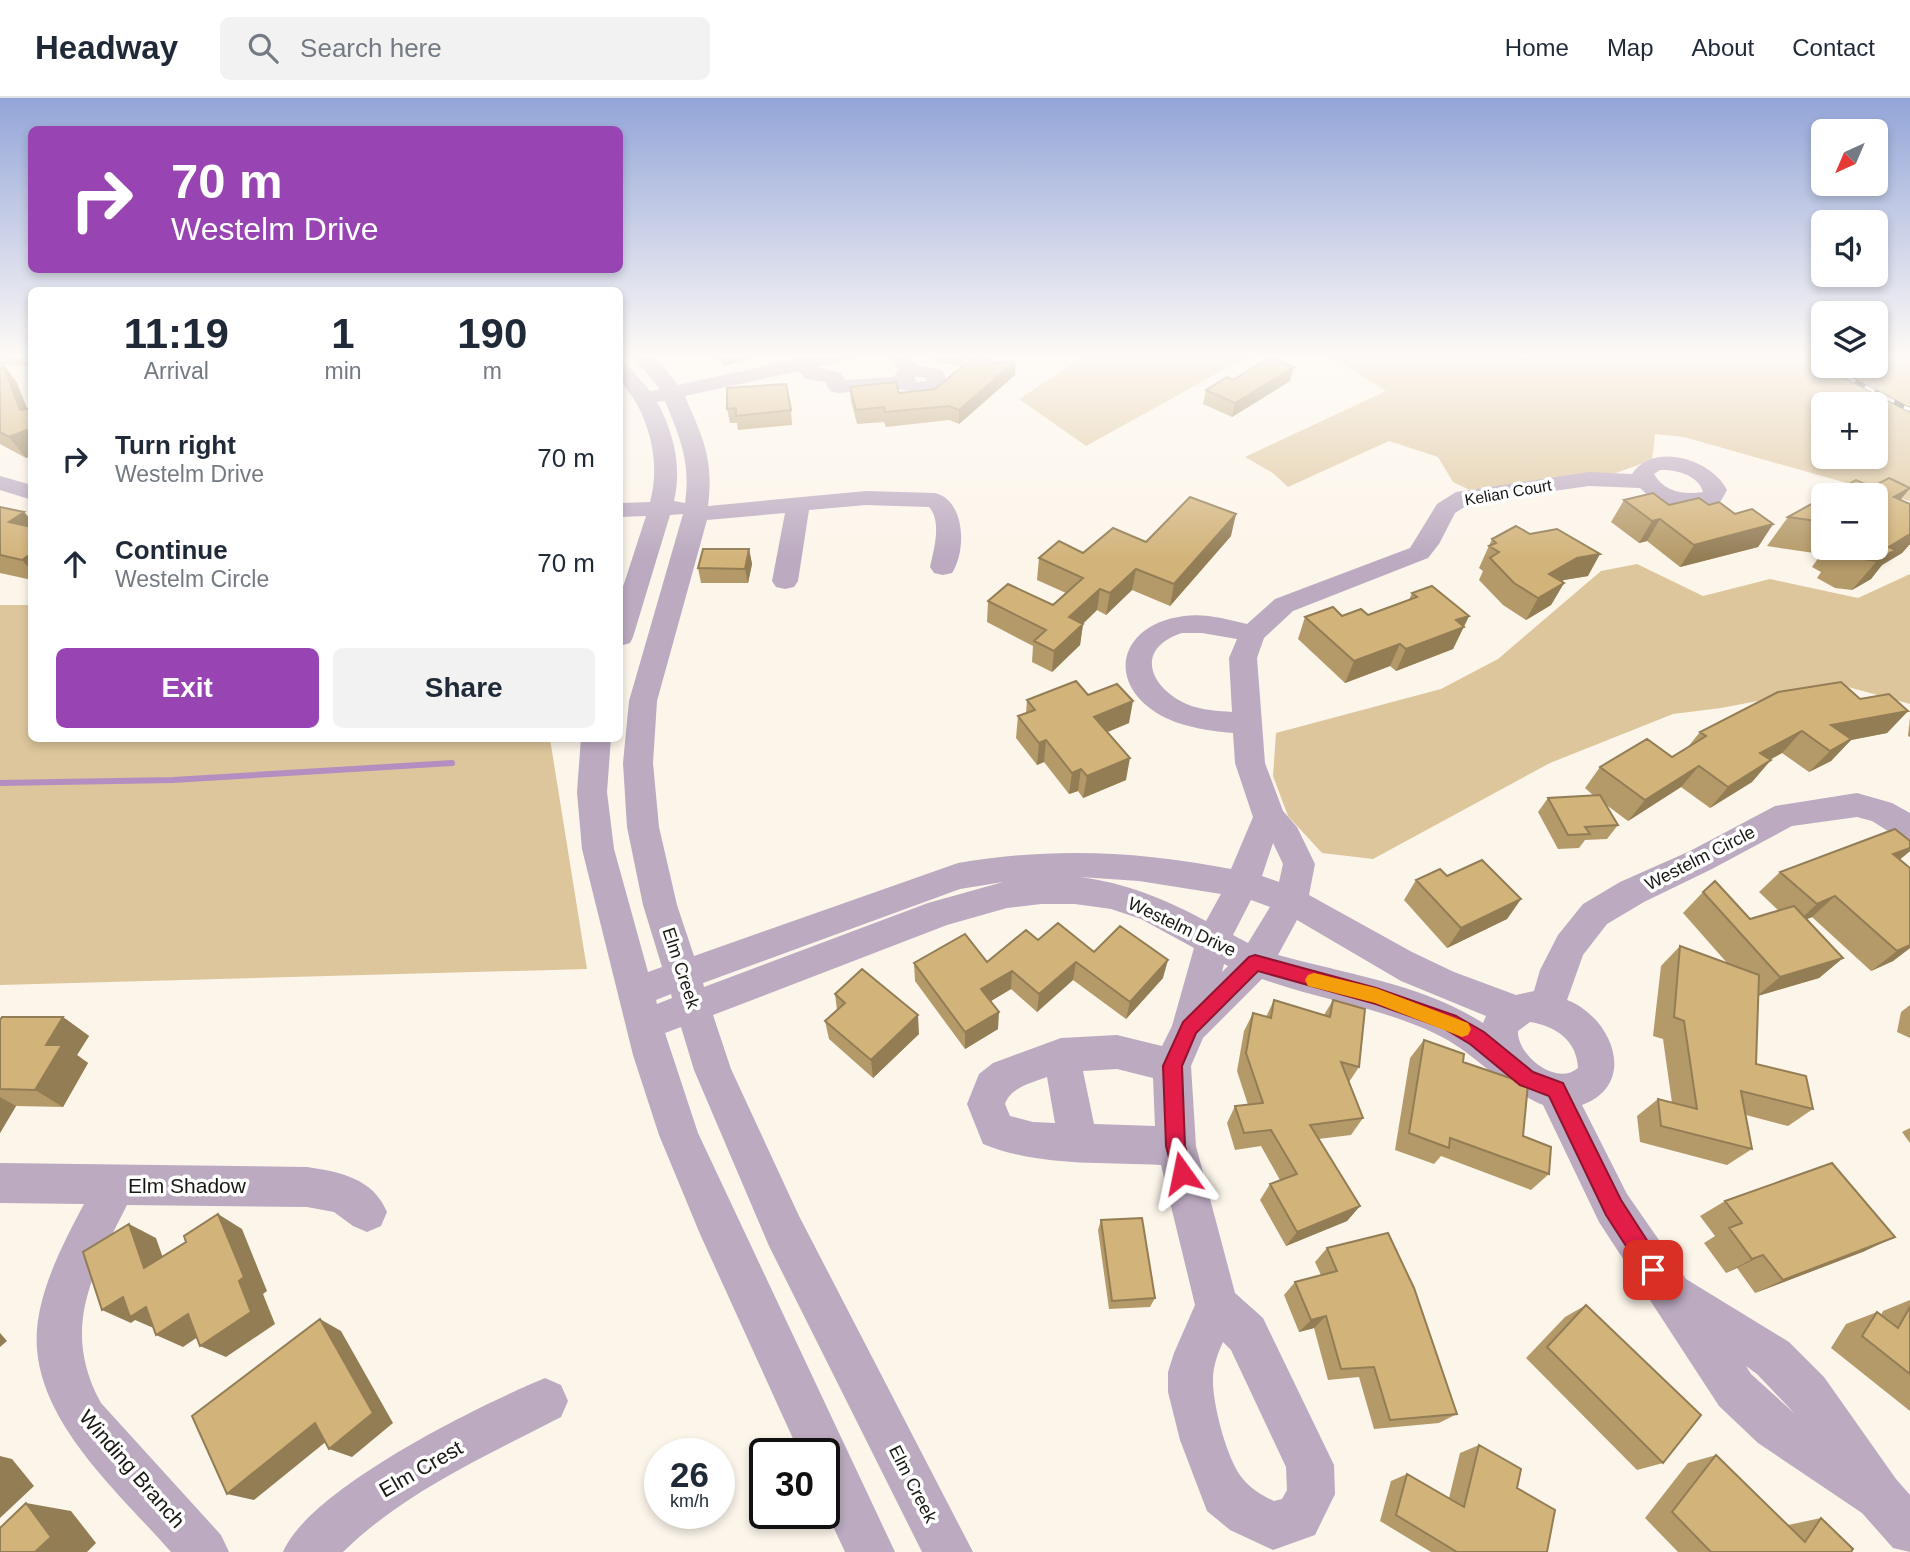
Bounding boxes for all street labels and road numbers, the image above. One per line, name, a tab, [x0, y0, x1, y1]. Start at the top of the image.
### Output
street label: Kelian Court	[1463, 476, 1553, 509]
street label: Westelm Circle	[1642, 822, 1758, 894]
street label: Westelm Drive	[1125, 893, 1239, 961]
street label: Elm Creek	[659, 925, 704, 1012]
street label: Elm Shadow	[128, 1174, 247, 1197]
street label: Winding Branch	[75, 1405, 190, 1532]
street label: Elm Crest	[375, 1435, 467, 1502]
street label: Elm Creek	[885, 1442, 941, 1527]

